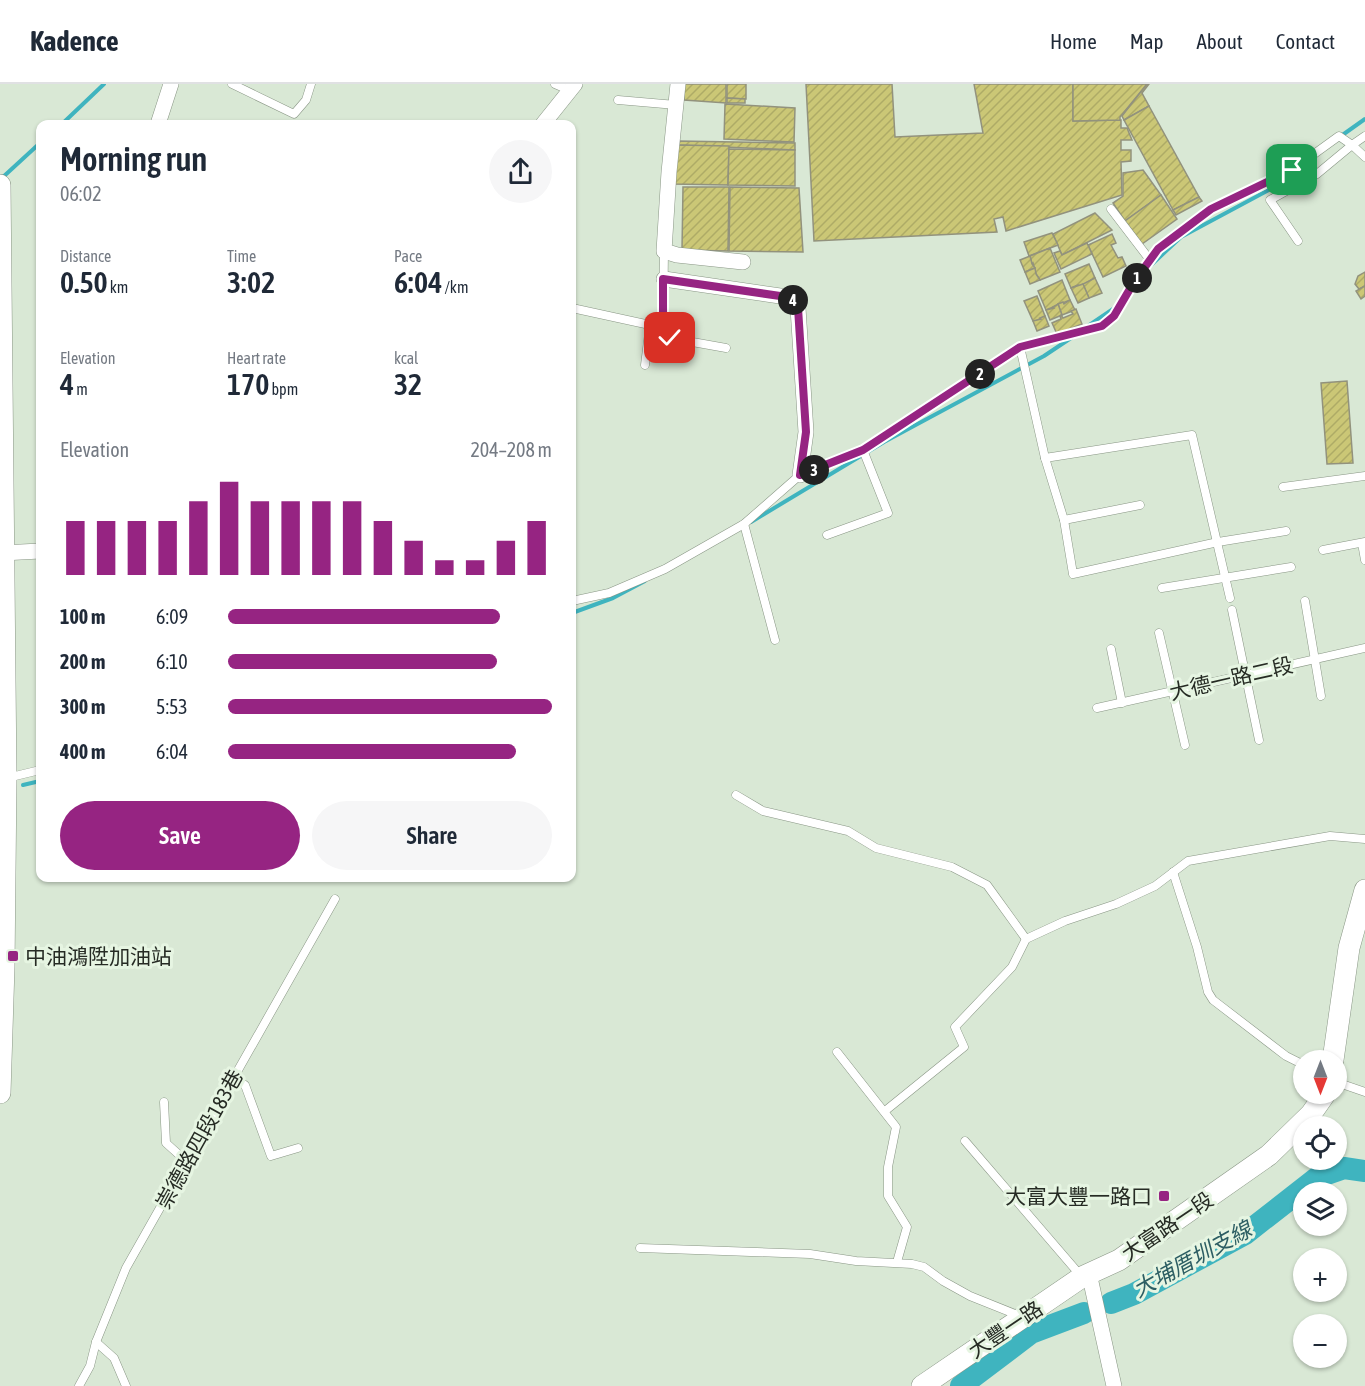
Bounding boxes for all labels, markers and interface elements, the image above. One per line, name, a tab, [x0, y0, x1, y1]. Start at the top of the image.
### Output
text: Kadence	[30, 25, 119, 57]
text: Home	[1050, 29, 1097, 53]
text: Map	[1130, 29, 1164, 53]
text: About	[1197, 29, 1243, 53]
text: Contact	[1276, 29, 1335, 53]
text: Morning run	[60, 140, 207, 178]
button: share	[489, 140, 552, 203]
pin	[1266, 144, 1317, 195]
icon: arrive	[1275, 153, 1308, 186]
text: 06:02	[60, 182, 102, 205]
text: Distance	[60, 247, 111, 265]
text: Time	[227, 247, 256, 265]
text: Pace	[394, 247, 422, 265]
pin: 1	[1122, 263, 1152, 293]
text: 0.50	[60, 265, 108, 299]
text: 3:02	[227, 265, 275, 299]
text: 6:04	[394, 265, 442, 299]
text: 1	[1133, 269, 1141, 287]
text: km	[108, 278, 128, 296]
text: /km	[442, 278, 468, 296]
pin: 4	[778, 285, 808, 315]
text: 4	[789, 291, 797, 309]
pin	[644, 312, 695, 363]
icon: check	[653, 321, 686, 354]
text: Elevation	[60, 349, 115, 367]
text: Heart rate	[227, 349, 286, 367]
text: kcal	[394, 349, 418, 367]
pin: 2	[965, 359, 995, 389]
text: 2	[976, 365, 984, 383]
text: 4	[60, 367, 74, 401]
text: 170	[227, 367, 269, 401]
text: 32	[394, 367, 422, 401]
text: m	[74, 380, 88, 398]
text: bpm	[269, 380, 298, 398]
text: Elevation	[60, 438, 129, 461]
text: 204–208 m	[470, 438, 552, 461]
pin: 3	[799, 455, 829, 485]
text: 3	[810, 461, 818, 479]
text: 100 m	[60, 605, 105, 628]
text: 6:09	[156, 605, 188, 628]
text: 200 m	[60, 650, 105, 673]
text: 6:10	[156, 650, 188, 673]
street label: 大德一路二段	[1167, 652, 1295, 704]
text: 300 m	[60, 695, 105, 718]
text: 5:53	[156, 695, 188, 718]
text: 400 m	[60, 740, 105, 763]
text: 6:04	[156, 740, 188, 763]
button: Save	[60, 801, 300, 870]
button: Share	[312, 801, 552, 870]
place label: 中油鴻陞加油站	[25, 944, 172, 968]
marker: 中油鴻陞加油站	[6, 949, 20, 963]
north arrow	[1293, 1050, 1347, 1104]
map controls	[1293, 1050, 1347, 1368]
street label: 崇德路四段183巷	[151, 1065, 247, 1213]
button: locate	[1293, 1116, 1347, 1170]
button: layers	[1293, 1182, 1347, 1236]
place label: 大富大豐一路口	[1005, 1184, 1152, 1208]
street label: 大富路一段	[1117, 1187, 1217, 1265]
marker: 大富大豐一路口	[1157, 1189, 1171, 1203]
water label: 大埔厝圳支線	[1128, 1214, 1259, 1302]
button: +	[1293, 1248, 1347, 1302]
street label: 大豐一路	[963, 1296, 1047, 1362]
button: −	[1293, 1314, 1347, 1368]

